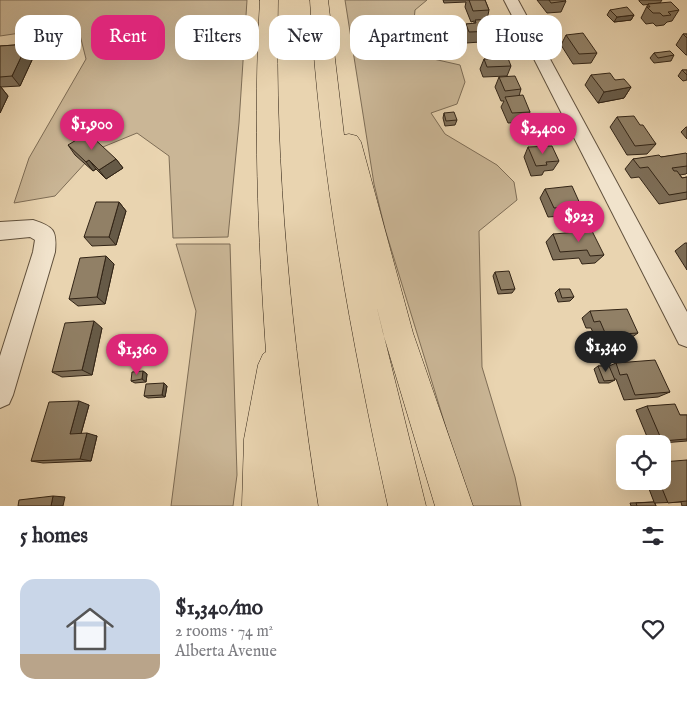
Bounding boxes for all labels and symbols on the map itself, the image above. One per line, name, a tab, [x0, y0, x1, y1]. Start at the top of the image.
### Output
pin: $1,900	[51, 108, 133, 151]
pin: $2,400	[502, 112, 584, 155]
pin: $923	[549, 200, 609, 243]
pin: $1,340	[565, 330, 647, 373]
pin: $1,360	[96, 334, 178, 376]

